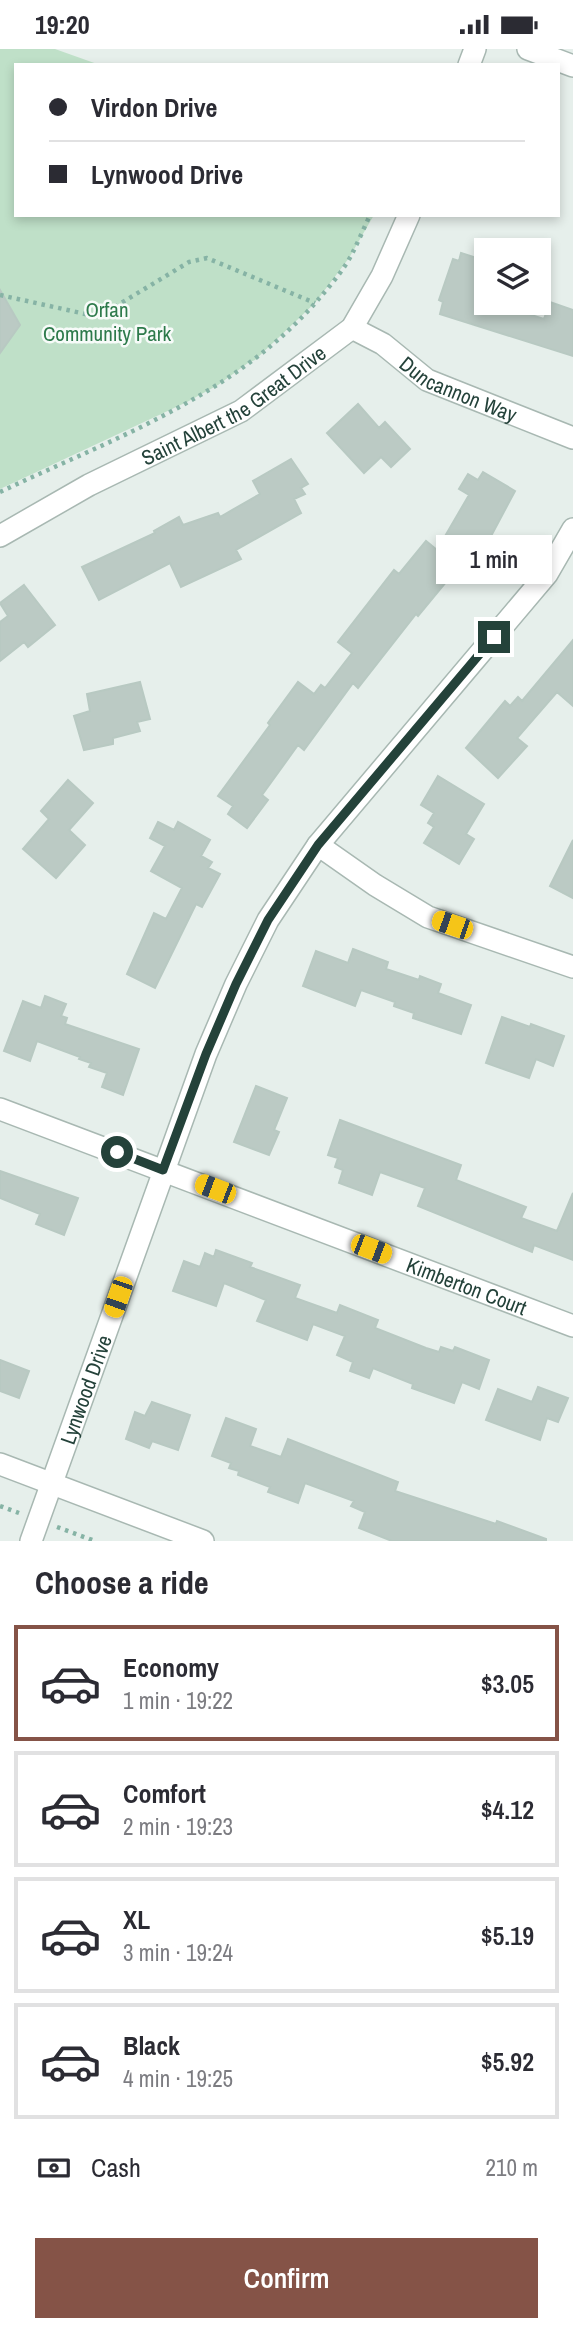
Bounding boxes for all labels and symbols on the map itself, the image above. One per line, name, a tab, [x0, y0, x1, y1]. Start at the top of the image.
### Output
park label: Orfan Community Park	[43, 295, 171, 348]
street label: Saint Albert the Great Drive	[136, 338, 332, 472]
street label: Duncannon Way	[394, 349, 522, 429]
callout: 1 min	[436, 535, 552, 585]
route end	[478, 621, 510, 653]
car	[429, 908, 476, 942]
route start	[101, 1136, 133, 1168]
car	[192, 1172, 239, 1206]
car	[348, 1232, 395, 1266]
street label: Kimberton Court	[402, 1250, 531, 1322]
car	[102, 1274, 135, 1320]
street label: Lynwood Drive	[52, 1331, 118, 1448]

